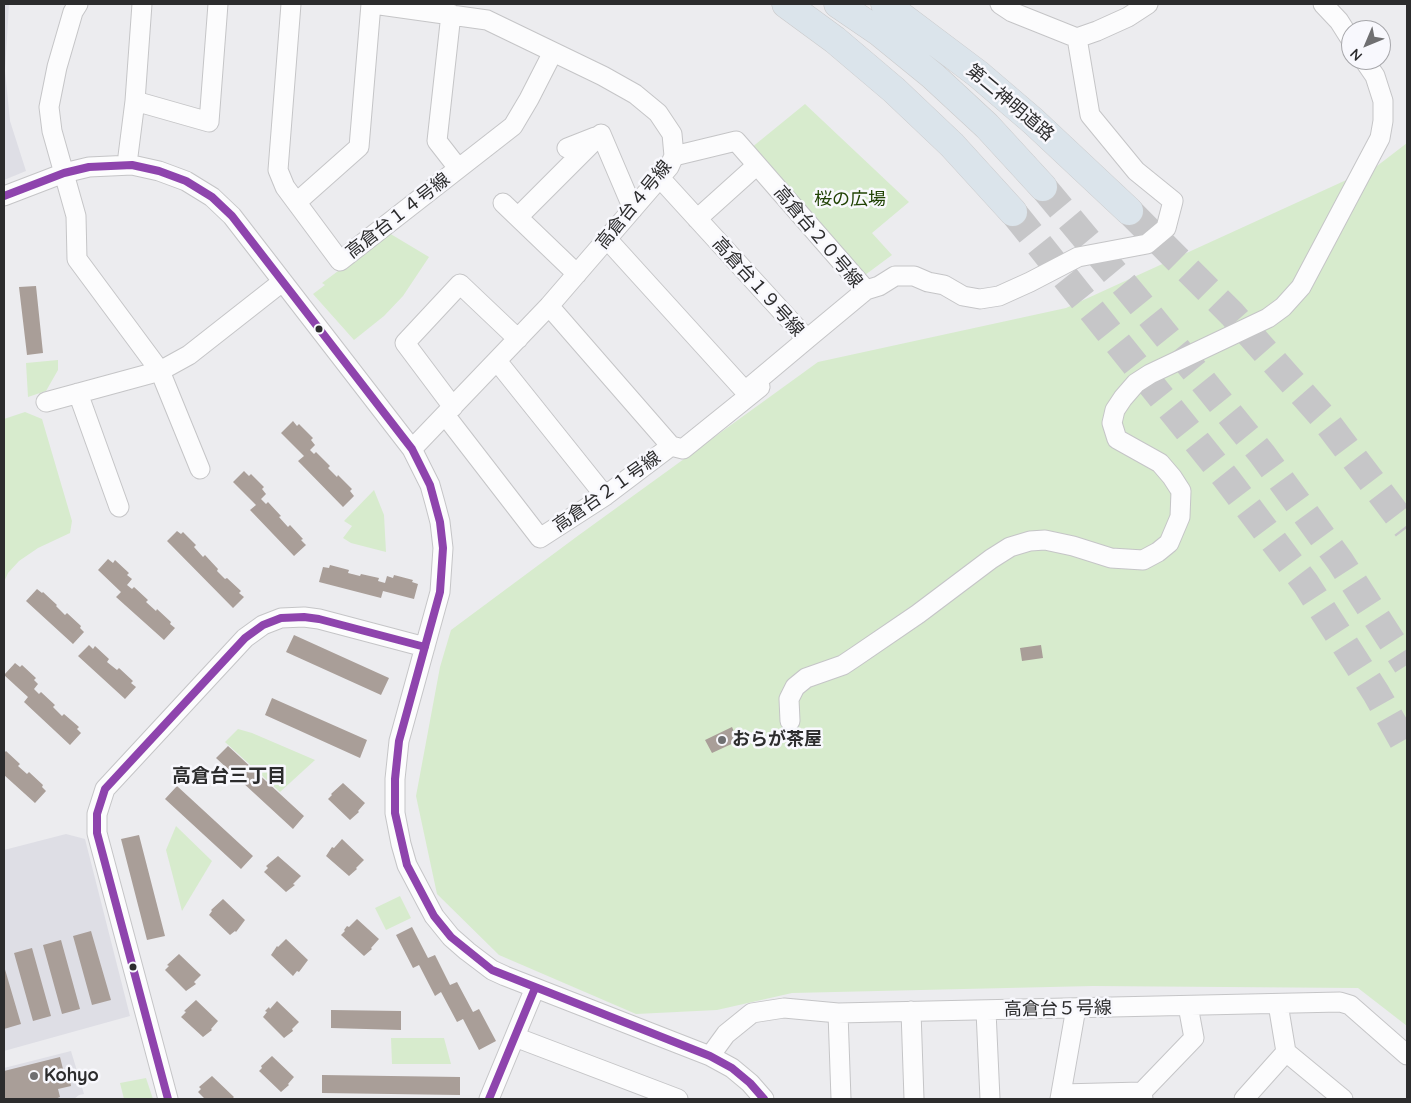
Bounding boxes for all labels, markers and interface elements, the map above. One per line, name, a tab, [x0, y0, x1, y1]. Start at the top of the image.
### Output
north arrow	[1341, 20, 1391, 70]
text: N	[1346, 45, 1366, 65]
street label: 第二神明道路	[962, 60, 1058, 146]
street label: 高倉台４号線	[592, 156, 676, 254]
street label: 高倉台１４号線	[342, 169, 454, 263]
street label: 高倉台２０号線	[769, 182, 867, 292]
park label: 桜の広場	[814, 189, 886, 211]
street label: 高倉台１９号線	[708, 233, 808, 341]
unlabelled marker	[314, 324, 324, 334]
street label: 高倉台２１号線	[549, 447, 665, 537]
place label: おらが茶屋	[732, 729, 822, 751]
marker: おらが茶屋	[716, 734, 728, 746]
district label: 高倉台三丁目	[172, 765, 286, 787]
unlabelled marker	[128, 962, 138, 972]
street label: 高倉台５号線	[1004, 997, 1112, 1021]
place label: Kohyo	[44, 1065, 99, 1087]
marker: Kohyo	[28, 1070, 40, 1082]

